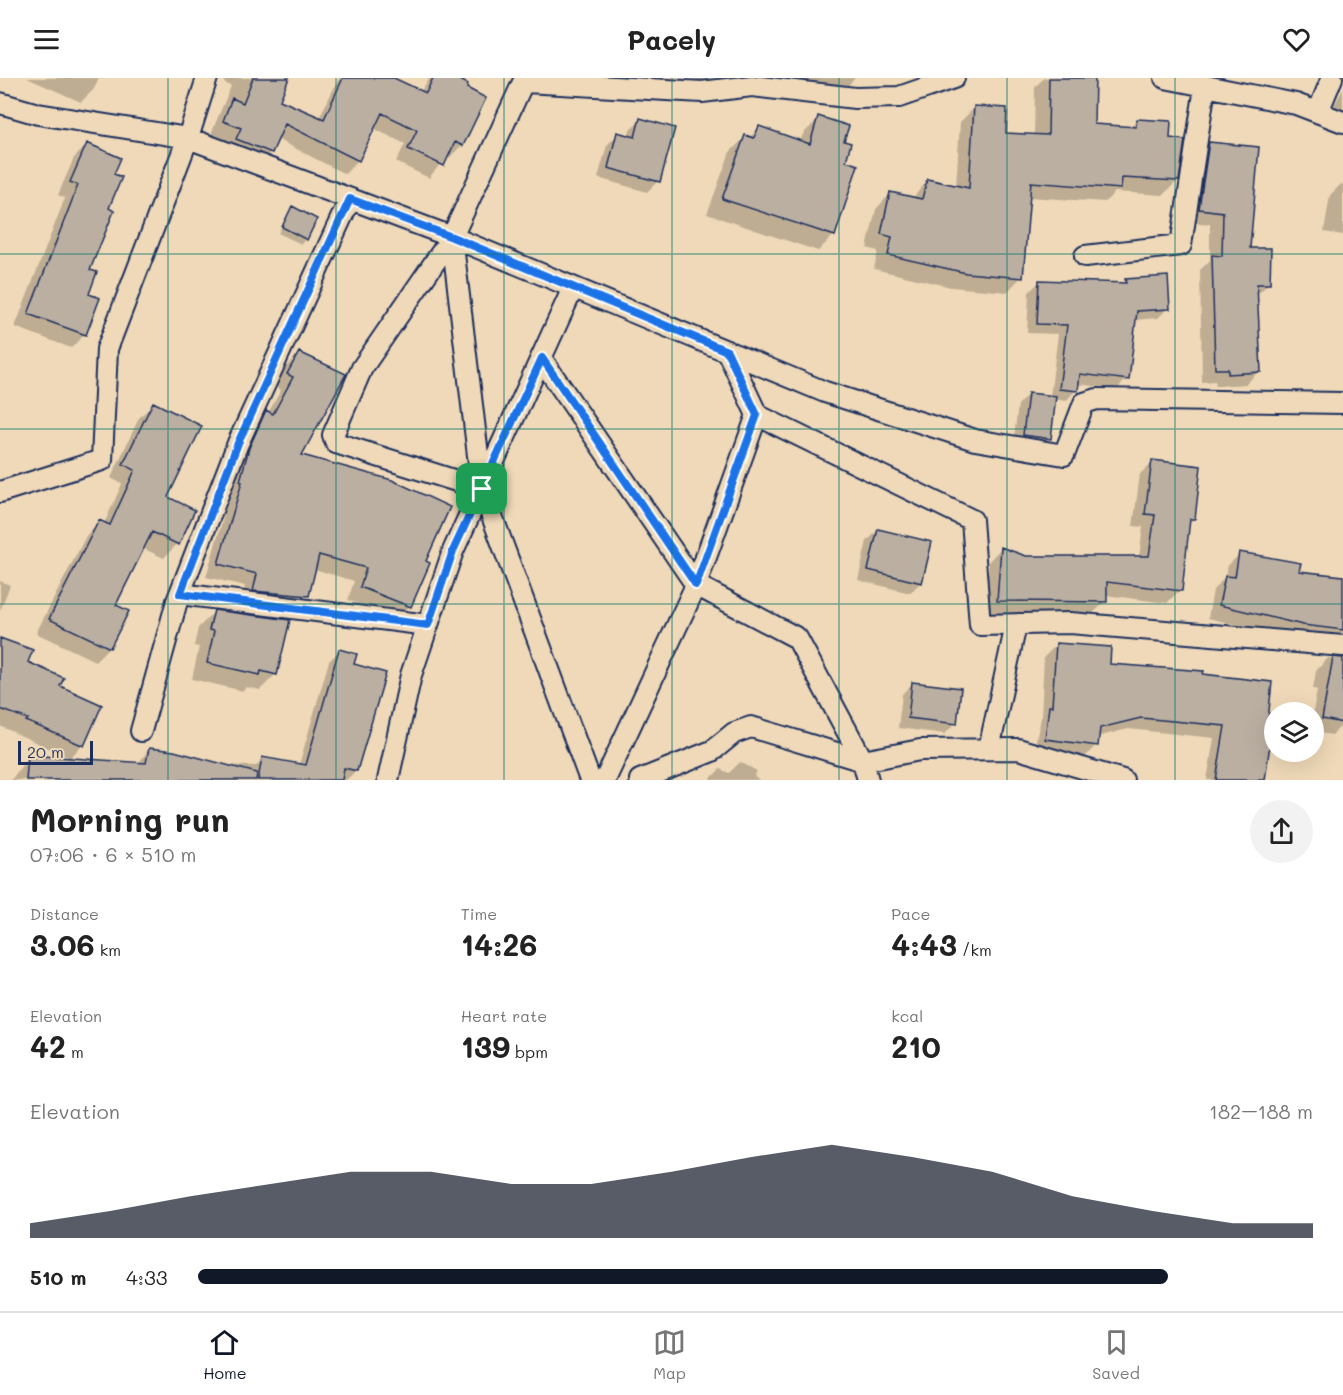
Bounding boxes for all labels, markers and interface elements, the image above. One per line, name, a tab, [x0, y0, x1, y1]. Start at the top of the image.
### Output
text: Pacely	[627, 22, 716, 57]
icon: menu	[30, 23, 63, 56]
icon: heart	[1280, 23, 1313, 56]
pin	[456, 463, 507, 514]
icon: arrive	[465, 472, 498, 505]
map controls	[1264, 702, 1324, 762]
button: layers	[1264, 702, 1324, 762]
scale bar	[18, 738, 93, 766]
text: 20 m	[27, 741, 64, 762]
text: Morning run	[30, 797, 230, 840]
button: share	[1250, 800, 1313, 863]
text: 07:06 · 6 × 510 m	[30, 841, 197, 867]
text: Distance	[30, 903, 99, 924]
text: Time	[461, 903, 497, 924]
text: Pace	[891, 903, 930, 924]
text: 3.06	[30, 924, 95, 964]
text: 14:26	[461, 924, 537, 964]
text: 4:43	[891, 924, 957, 964]
text: km	[95, 939, 121, 960]
text: /km	[957, 939, 992, 960]
text: Elevation	[30, 1005, 102, 1026]
text: Heart rate	[461, 1005, 547, 1026]
text: kcal	[891, 1005, 923, 1026]
text: 42	[30, 1026, 66, 1066]
text: 139	[461, 1026, 510, 1066]
text: 210	[891, 1026, 941, 1066]
text: m	[66, 1041, 84, 1062]
text: bpm	[510, 1041, 548, 1062]
text: Elevation	[30, 1098, 120, 1124]
text: 182–188 m	[1209, 1098, 1313, 1124]
text: 510 m	[30, 1264, 86, 1290]
text: 4:33	[126, 1264, 167, 1290]
tab: Home	[203, 1326, 247, 1383]
tab: Map	[653, 1326, 686, 1383]
tab: Saved	[1092, 1326, 1140, 1383]

